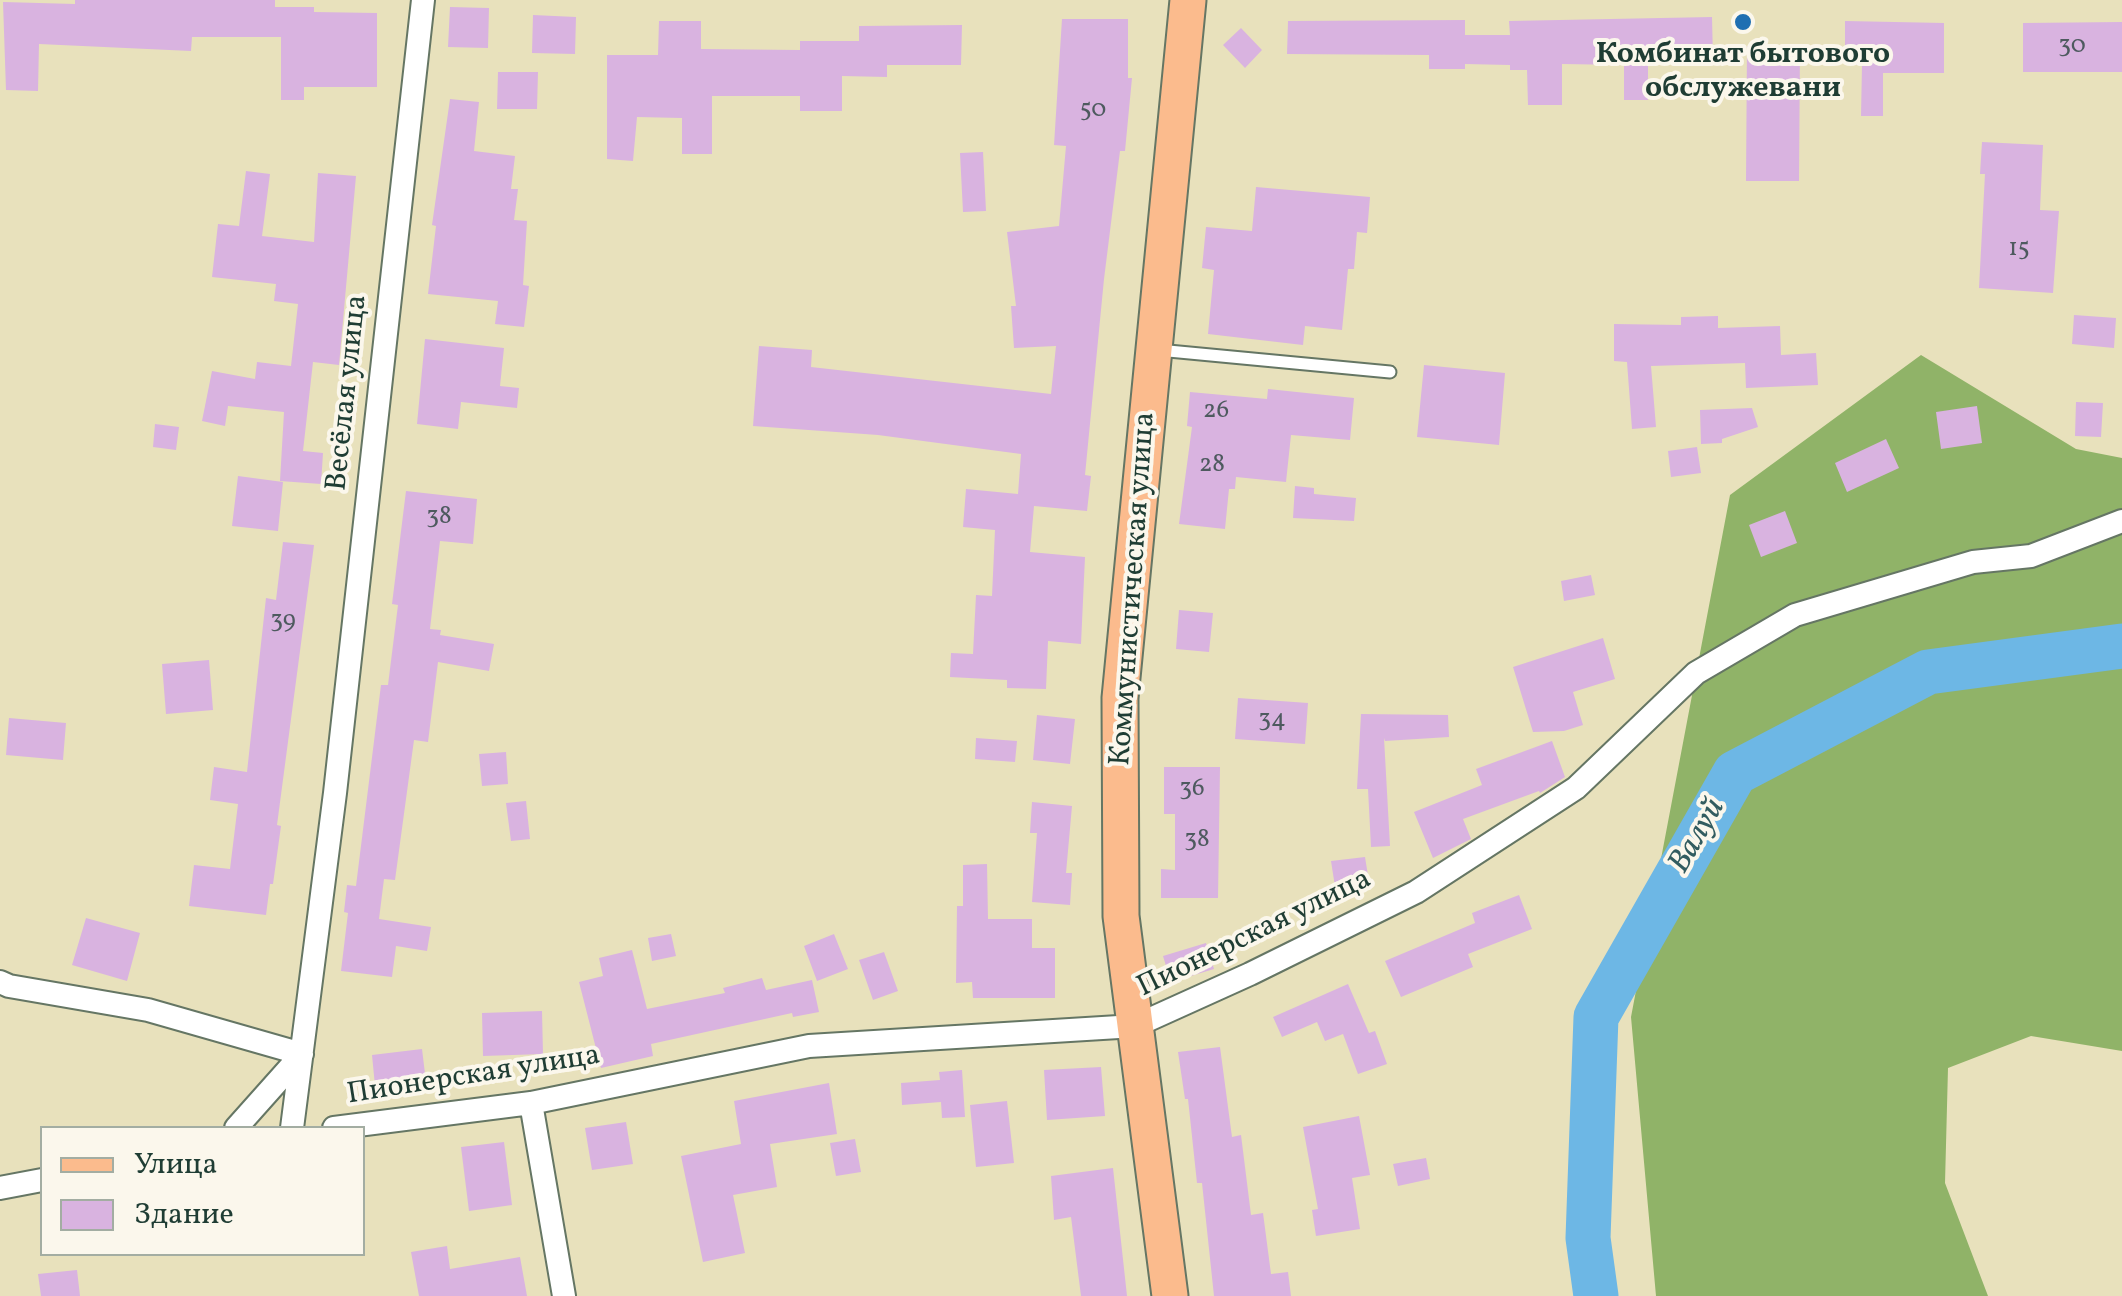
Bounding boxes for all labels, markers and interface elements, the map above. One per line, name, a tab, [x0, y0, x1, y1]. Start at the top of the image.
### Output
marker: Комбинат бытового обслужевани	[1732, 11, 1754, 33]
house number: 30	[2058, 32, 2086, 62]
place label: Комбинат бытового обслужевани	[1596, 38, 1890, 108]
house number: 50	[1080, 96, 1106, 126]
house number: 15	[2008, 235, 2030, 265]
street label: Весёлая улица	[321, 293, 377, 493]
house number: 26	[1203, 397, 1229, 427]
street label: Коммунистическая улица	[1105, 411, 1165, 767]
house number: 28	[1199, 451, 1225, 481]
house number: 38	[426, 503, 452, 533]
house number: 39	[270, 607, 296, 637]
house number: 34	[1258, 706, 1286, 736]
house number: 36	[1179, 775, 1205, 805]
water label: Валуй	[1662, 793, 1736, 881]
house number: 38	[1184, 826, 1210, 856]
street label: Пионерская улица	[1132, 863, 1378, 1007]
street label: Пионерская улица	[345, 1039, 603, 1115]
legend	[40, 1126, 365, 1256]
text: Улица	[134, 1144, 217, 1186]
text: Здание	[134, 1194, 234, 1236]

